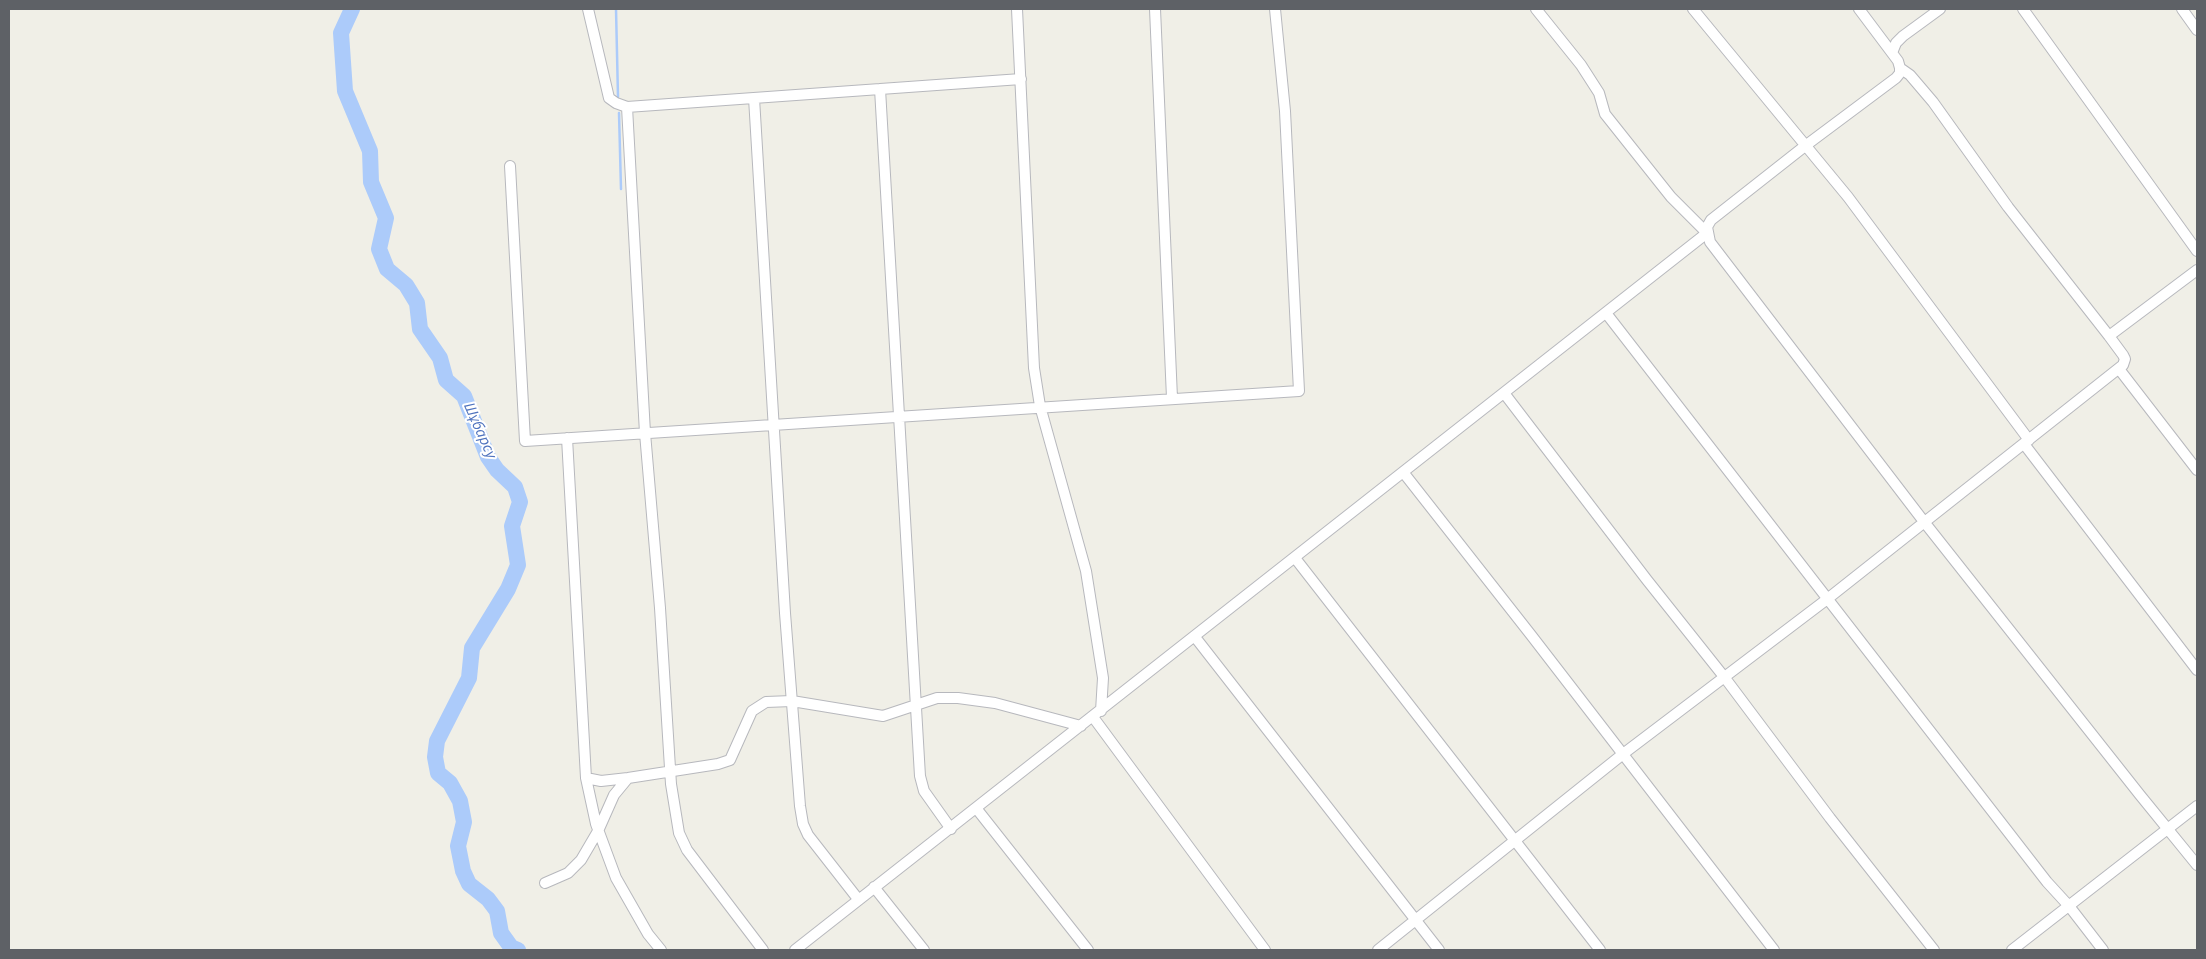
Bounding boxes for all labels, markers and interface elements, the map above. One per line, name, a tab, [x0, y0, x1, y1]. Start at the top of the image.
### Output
water label: Шұбарсу	[458, 400, 500, 462]

